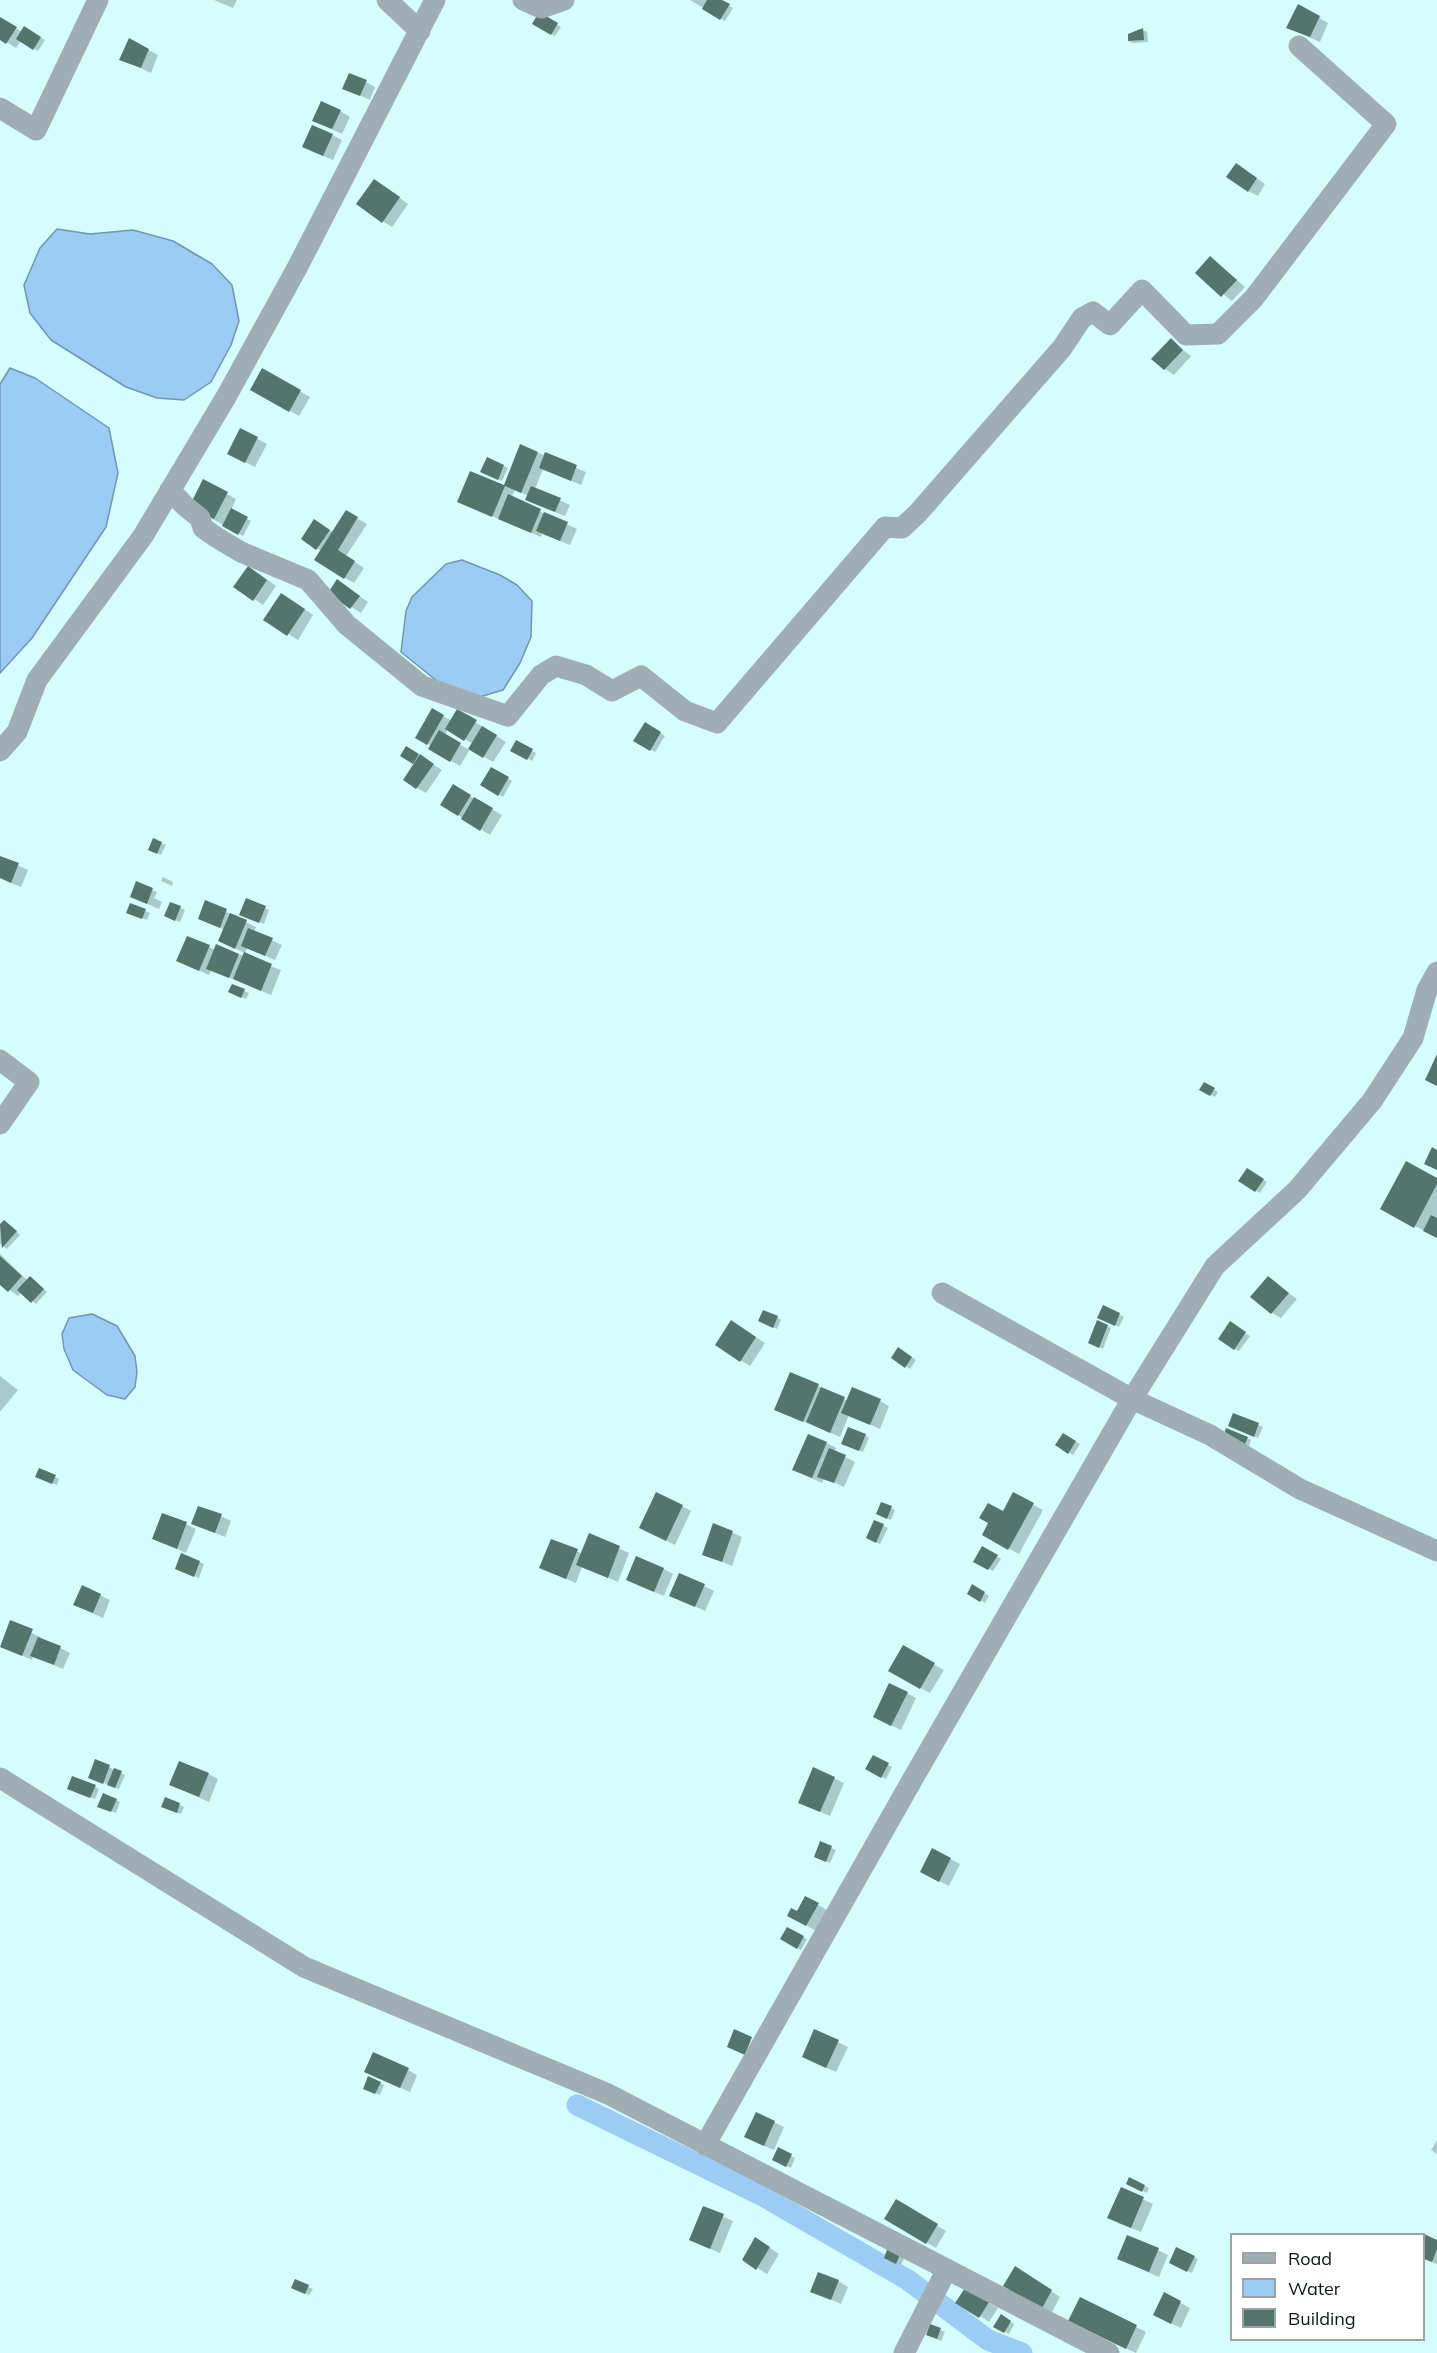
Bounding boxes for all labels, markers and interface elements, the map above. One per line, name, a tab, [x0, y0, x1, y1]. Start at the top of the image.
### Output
legend	[1230, 2233, 1425, 2341]
text: Road	[1288, 2247, 1332, 2270]
text: Water	[1288, 2277, 1340, 2300]
text: Building	[1288, 2307, 1356, 2330]

